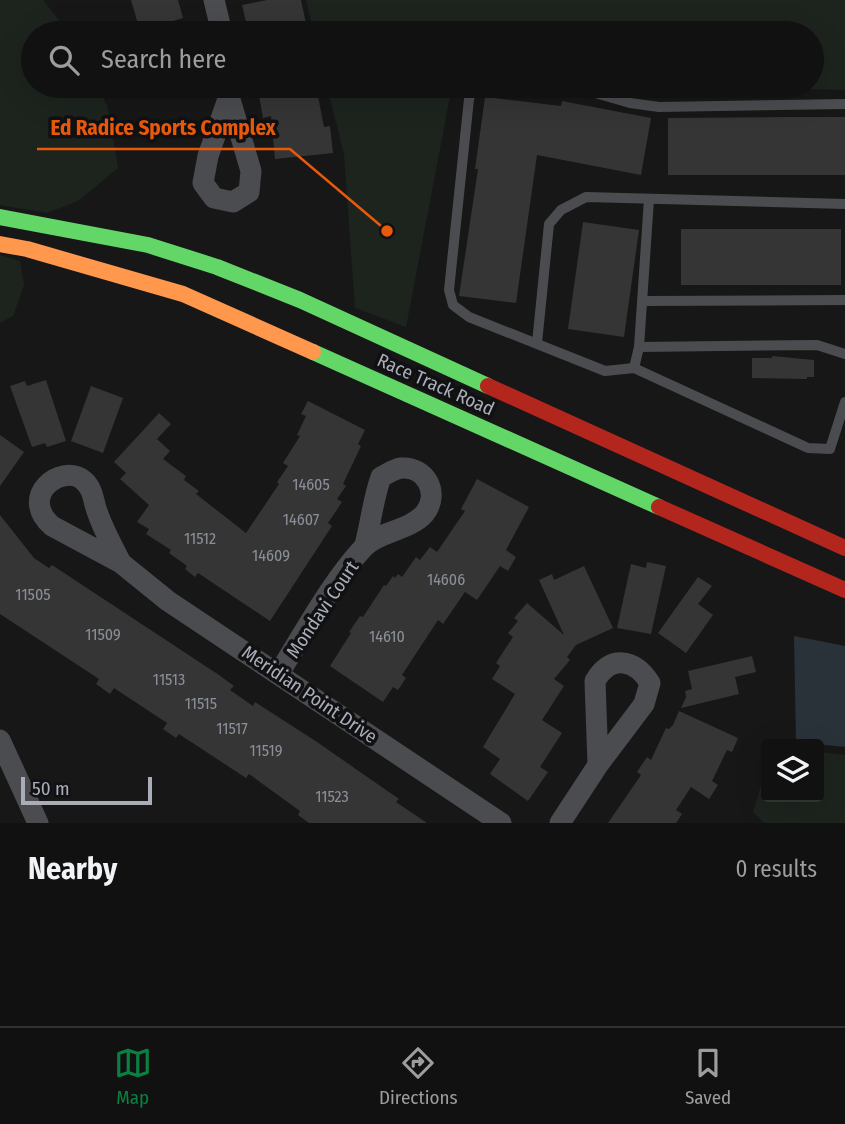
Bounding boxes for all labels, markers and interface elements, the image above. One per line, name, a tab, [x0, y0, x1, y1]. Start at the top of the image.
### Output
search box	[21, 21, 824, 98]
icon: search	[45, 41, 83, 79]
text: Search here	[101, 44, 226, 75]
callout: Ed Radice Sports Complex	[37, 107, 290, 149]
text: Ed Radice Sports Complex	[50, 115, 277, 141]
street label: Race Track Road	[374, 348, 498, 420]
house number: 14605	[292, 475, 330, 494]
house number: 14607	[283, 510, 320, 529]
house number: 11512	[184, 529, 216, 548]
house number: 14609	[252, 546, 290, 565]
street label: Mondavi Court	[281, 556, 364, 662]
house number: 14606	[427, 570, 465, 589]
house number: 11505	[15, 585, 51, 604]
house number: 11509	[85, 625, 121, 644]
house number: 14610	[369, 627, 405, 646]
street label: Meridian Point Drive	[238, 641, 382, 748]
house number: 11513	[153, 670, 185, 689]
house number: 11515	[185, 694, 217, 713]
house number: 11517	[216, 719, 248, 738]
map controls	[761, 739, 824, 802]
button: layers	[761, 739, 824, 802]
house number: 11519	[250, 741, 283, 760]
scale bar	[21, 774, 152, 806]
text: 50 m	[32, 777, 70, 800]
house number: 11523	[315, 787, 349, 806]
text: Nearby	[28, 851, 117, 887]
text: 0 results	[736, 855, 817, 883]
tab: Map	[114, 1044, 152, 1109]
tab: Directions	[379, 1044, 458, 1109]
tab: Saved	[685, 1044, 731, 1109]

